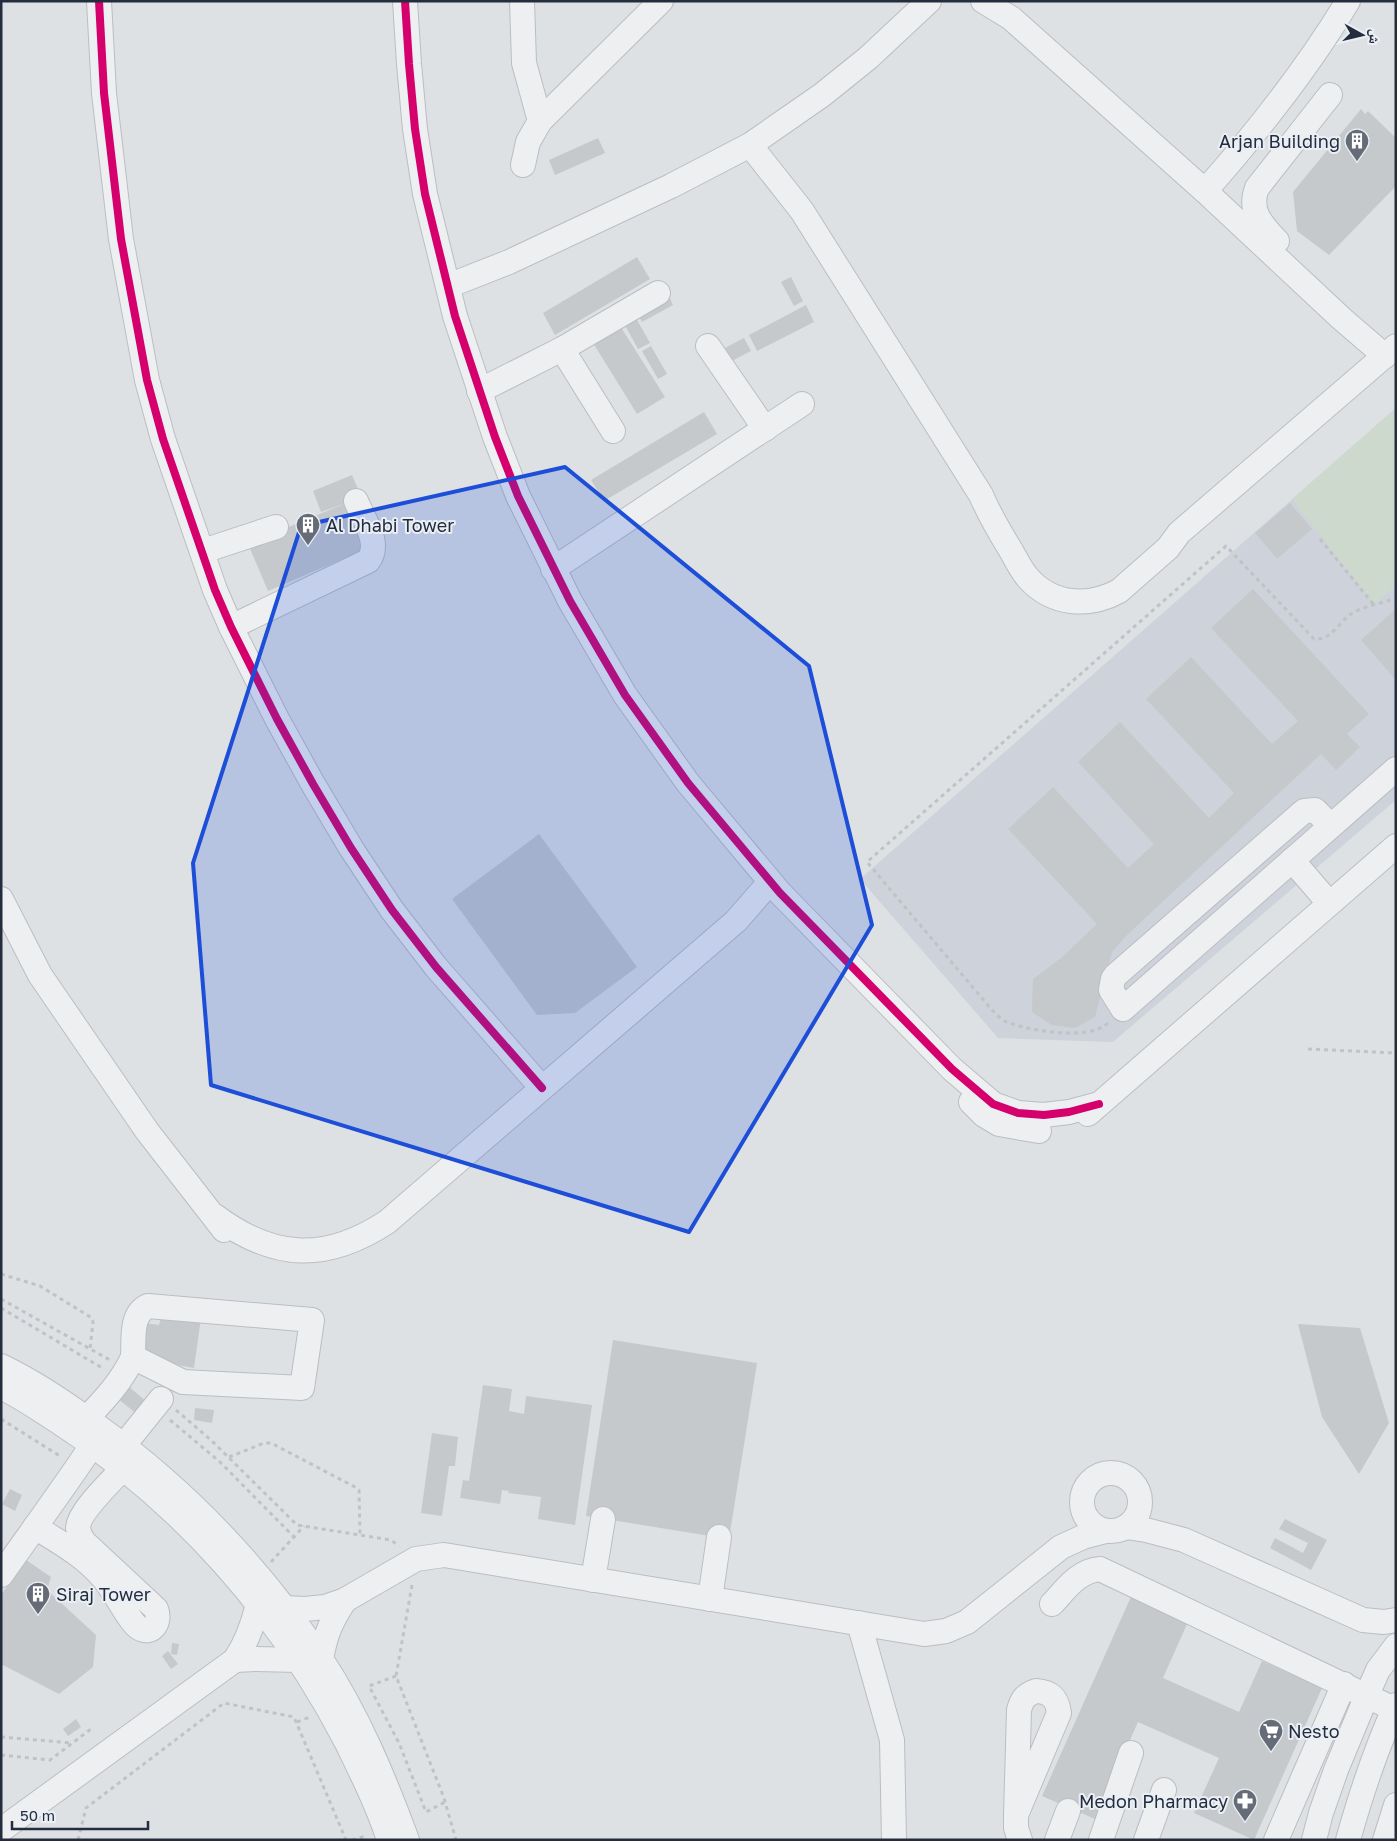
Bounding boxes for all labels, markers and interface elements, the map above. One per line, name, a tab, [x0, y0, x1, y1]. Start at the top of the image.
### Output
north arrow	[1337, 10, 1387, 60]
text: ش	[1365, 28, 1385, 46]
building icon: Arjan Building	[1344, 128, 1370, 162]
place label: Arjan Building	[1219, 130, 1340, 152]
building icon: Al Dhabi Tower	[295, 512, 321, 546]
place label: Al Dhabi Tower	[326, 514, 454, 536]
building icon: Siraj Tower	[25, 1581, 51, 1615]
place label: Siraj Tower	[56, 1583, 151, 1605]
supermarket icon: Nesto	[1258, 1718, 1284, 1752]
place label: Nesto	[1288, 1720, 1340, 1742]
pharmacy icon: Medon Pharmacy	[1232, 1788, 1258, 1822]
place label: Medon Pharmacy	[1079, 1790, 1228, 1812]
scale bar	[12, 1798, 149, 1830]
text: 50 m	[20, 1806, 55, 1824]

